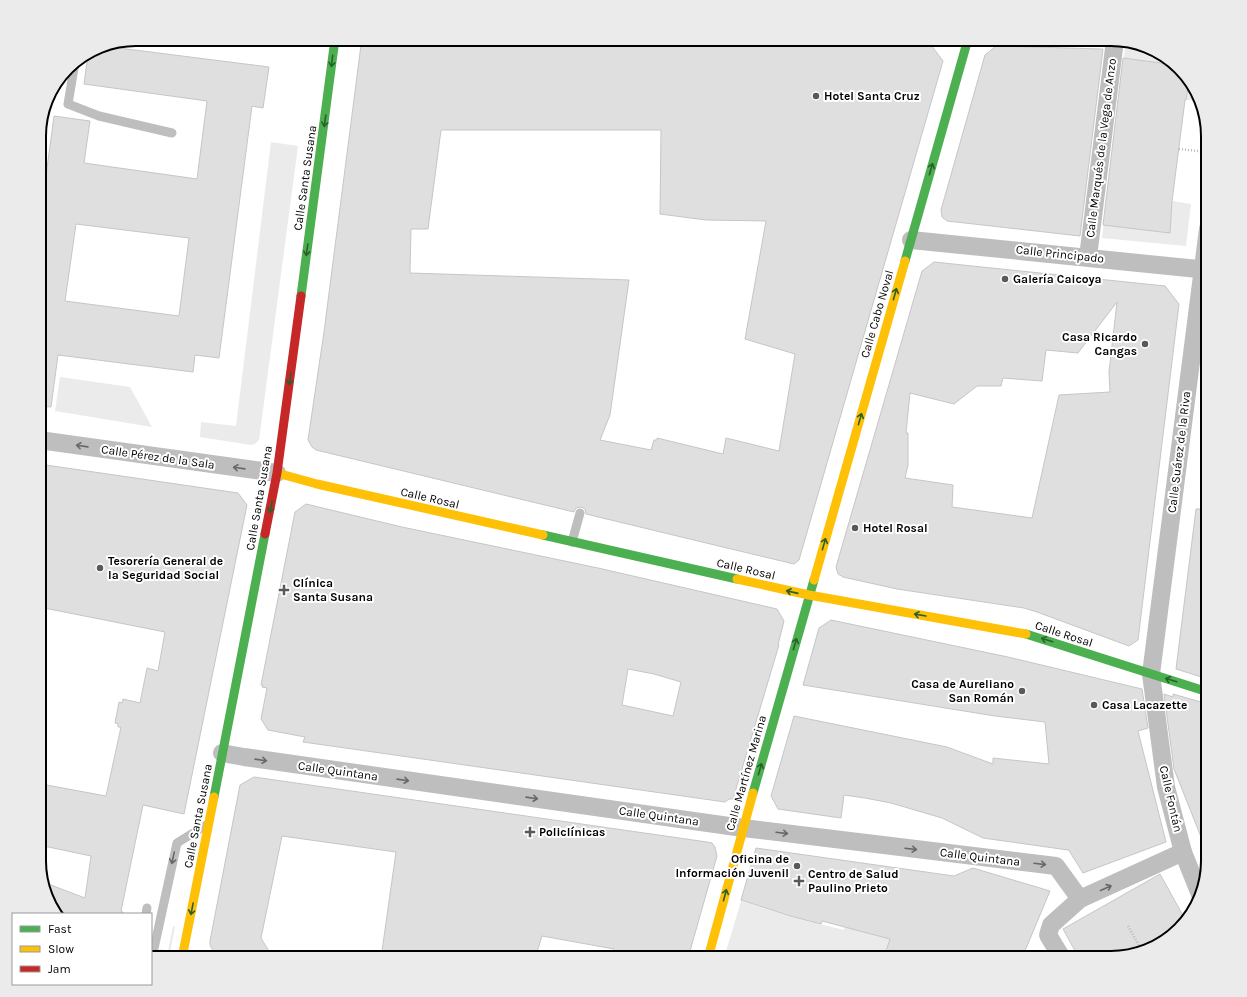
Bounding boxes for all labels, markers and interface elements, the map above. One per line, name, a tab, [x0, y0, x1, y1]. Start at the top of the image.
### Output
one-way arrow	[329, 54, 336, 67]
street label: Calle Marqués de la Vega de Anzo	[1083, 58, 1119, 238]
place label: Hotel Santa Cruz	[824, 89, 920, 103]
marker: Hotel Santa Cruz	[811, 91, 821, 101]
one-way arrow	[321, 114, 329, 127]
street label: Calle Santa Susana	[291, 125, 319, 231]
one-way arrow	[928, 163, 935, 176]
street label: Calle Principado	[1015, 242, 1105, 266]
one-way arrow	[303, 243, 311, 256]
street label: Calle Cabo Noval	[858, 268, 896, 360]
place label: Galería Caicoya	[1013, 272, 1102, 286]
marker: Galería Caicoya	[1000, 274, 1010, 284]
one-way arrow	[892, 288, 899, 301]
place label: Casa Ricardo Cangas	[1062, 330, 1137, 358]
marker: Casa Ricardo Cangas	[1140, 339, 1150, 349]
one-way arrow	[286, 372, 294, 385]
street label: Calle Suárez de la Riva	[1165, 390, 1193, 514]
one-way arrow	[857, 413, 864, 426]
one-way arrow	[76, 442, 89, 450]
street label: Calle Pérez de la Sala	[100, 442, 216, 472]
street label: Calle Santa Susana	[243, 445, 275, 551]
one-way arrow	[233, 464, 246, 472]
street label: Calle Rosal	[399, 484, 461, 512]
one-way arrow	[266, 500, 274, 513]
place label: Hotel Rosal	[863, 521, 928, 535]
marker: Hotel Rosal	[850, 523, 860, 533]
one-way arrow	[821, 538, 828, 551]
place label: Tesorería General de la Seguridad Social	[108, 554, 223, 582]
street label: Calle Rosal	[715, 555, 777, 583]
marker: Tesorería General de la Seguridad Social	[95, 563, 105, 573]
place label: Clínica Santa Susana	[293, 576, 373, 604]
marker: Clínica Santa Susana	[278, 584, 290, 596]
one-way arrow	[786, 587, 799, 595]
one-way arrow	[914, 611, 927, 619]
street label: Calle Rosal	[1033, 618, 1095, 650]
one-way arrow	[1041, 636, 1053, 644]
one-way arrow	[792, 638, 799, 651]
one-way arrow	[1165, 676, 1177, 684]
place label: Casa de Aureliano San Román	[911, 677, 1014, 705]
marker: Casa de Aureliano San Román	[1017, 686, 1027, 696]
place label: Casa Lacazette	[1102, 698, 1187, 712]
marker: Casa Lacazette	[1089, 700, 1099, 710]
street label: Calle Martínez Marina	[723, 714, 769, 832]
one-way arrow	[254, 756, 267, 764]
street label: Calle Quintana	[297, 758, 379, 784]
street label: Calle Santa Susana	[181, 763, 215, 869]
one-way arrow	[757, 763, 764, 776]
street label: Calle Fontán	[1157, 764, 1185, 834]
one-way arrow	[396, 776, 409, 784]
one-way arrow	[525, 794, 538, 802]
street label: Calle Quintana	[618, 803, 700, 829]
place label: Policlínicas	[539, 825, 605, 839]
marker: Policlínicas	[524, 826, 536, 838]
one-way arrow	[775, 829, 788, 837]
one-way arrow	[904, 845, 917, 853]
street label: Calle Quintana	[939, 845, 1021, 869]
one-way arrow	[169, 851, 177, 864]
place label: Oficina de Información Juvenil	[675, 852, 789, 880]
marker: Oficina de Información Juvenil	[792, 861, 802, 871]
one-way arrow	[1033, 861, 1046, 868]
place label: Centro de Salud Paulino Prieto	[808, 867, 899, 895]
marker: Centro de Salud Paulino Prieto	[793, 875, 805, 887]
one-way arrow	[1100, 884, 1112, 891]
one-way arrow	[722, 888, 729, 901]
one-way arrow	[187, 902, 195, 915]
legend	[12, 913, 152, 985]
text: Fast	[48, 922, 72, 936]
text: Slow	[48, 942, 74, 956]
text: Jam	[48, 962, 71, 976]

